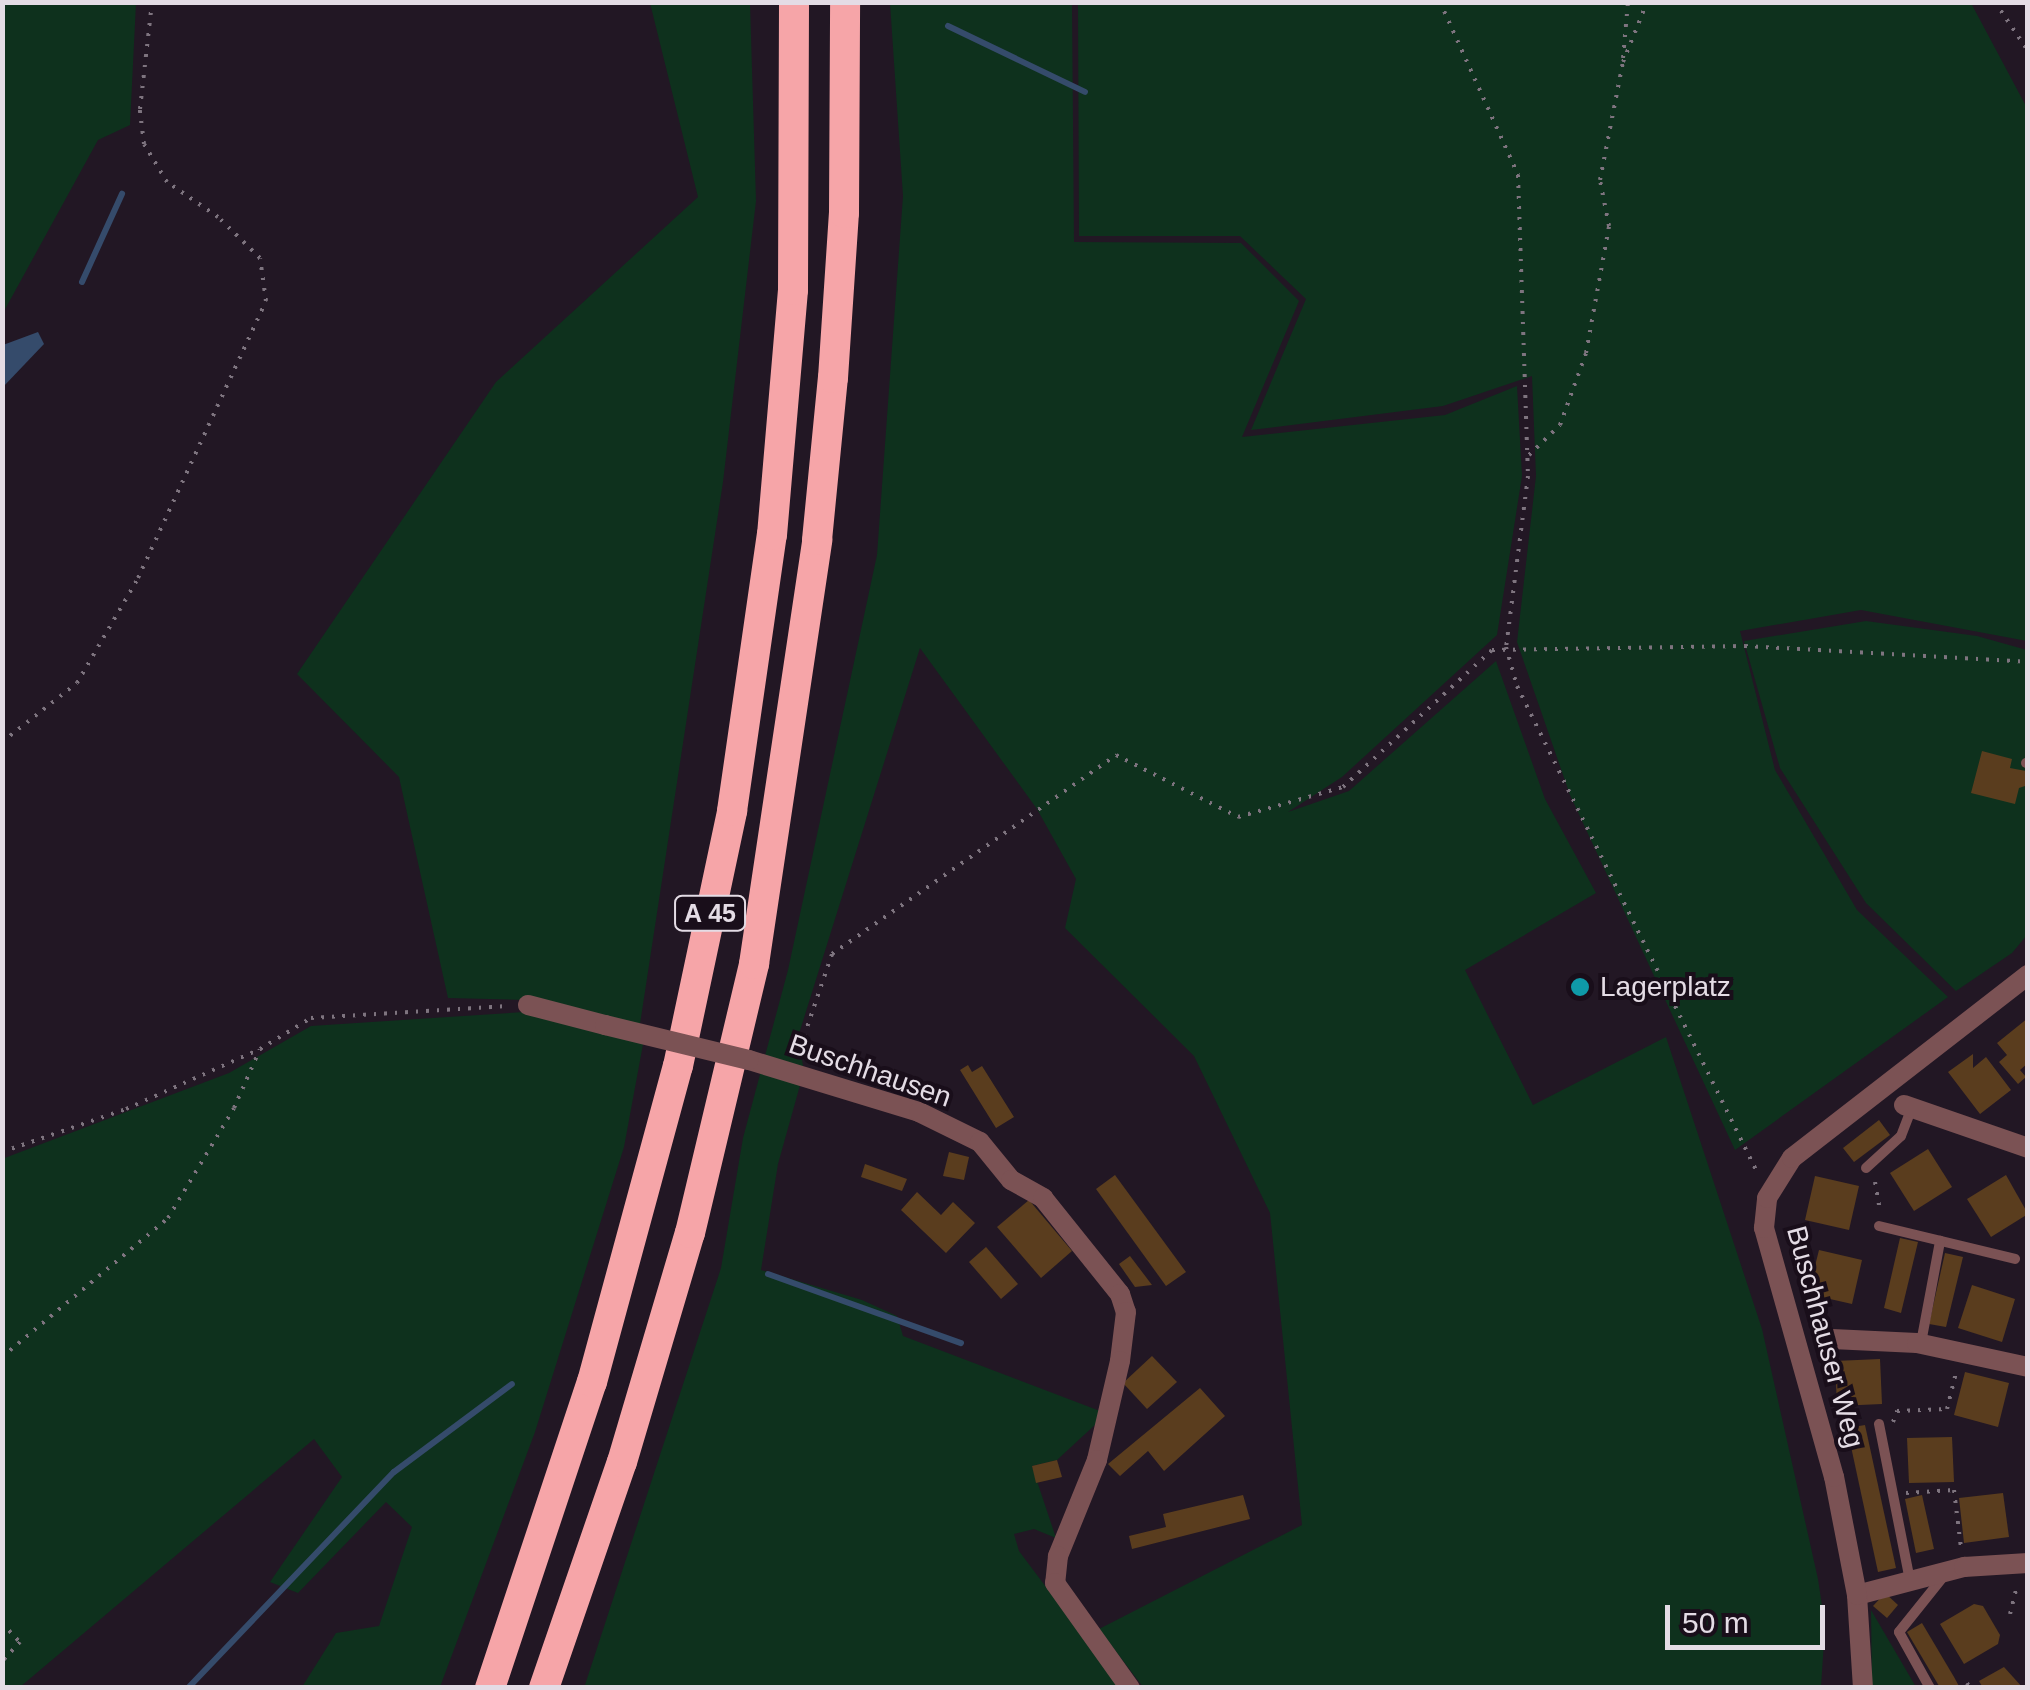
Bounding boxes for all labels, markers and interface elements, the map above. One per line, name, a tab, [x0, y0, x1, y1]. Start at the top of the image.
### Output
road number: A 45	[672, 893, 748, 933]
place label: Lagerplatz	[1600, 970, 1731, 1004]
marker: Lagerplatz	[1569, 976, 1591, 998]
street label: Buschhausen	[784, 1027, 956, 1115]
street label: Buschhauser Weg	[1779, 1222, 1871, 1452]
scale bar	[1670, 1585, 1830, 1647]
text: 50 m	[1682, 1606, 1749, 1639]

